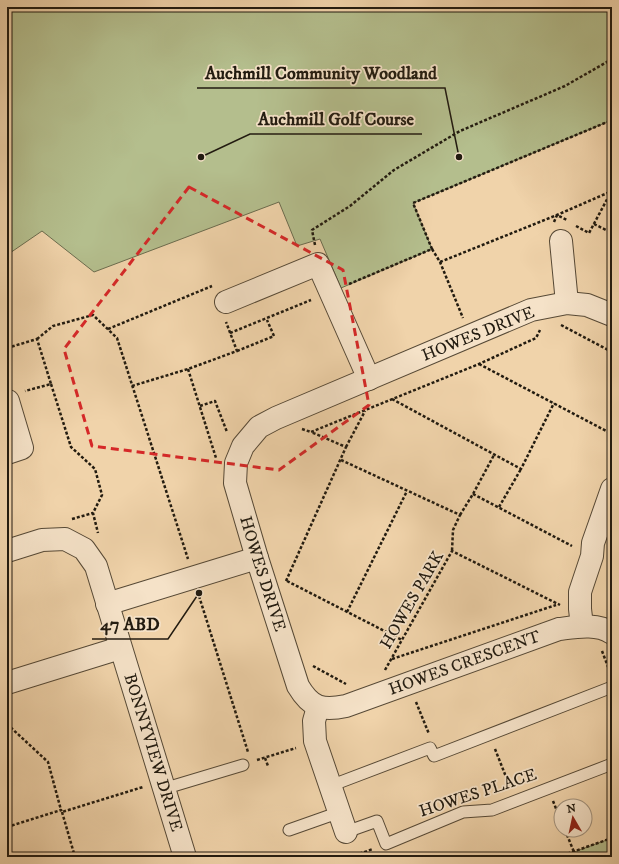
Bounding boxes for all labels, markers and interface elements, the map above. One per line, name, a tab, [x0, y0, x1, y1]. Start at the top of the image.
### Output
callout: Auchmill Community Woodland	[197, 58, 445, 88]
text: Auchmill Community Woodland	[204, 63, 438, 85]
callout: Auchmill Golf Course	[250, 104, 422, 134]
text: Auchmill Golf Course	[257, 109, 415, 131]
street label: HOWES DRIVE	[418, 301, 538, 367]
street label: HOWES DRIVE	[234, 513, 291, 634]
street label: HOWES PARK	[375, 547, 449, 653]
callout: 47 ABD	[92, 609, 168, 639]
text: 47 ABD	[99, 614, 160, 636]
street label: HOWES CRESCENT	[386, 626, 544, 701]
street label: BONNYVIEW DRIVE	[118, 671, 188, 834]
street label: HOWES PLACE	[416, 764, 540, 822]
north arrow	[553, 798, 593, 838]
text: N	[566, 801, 577, 817]

